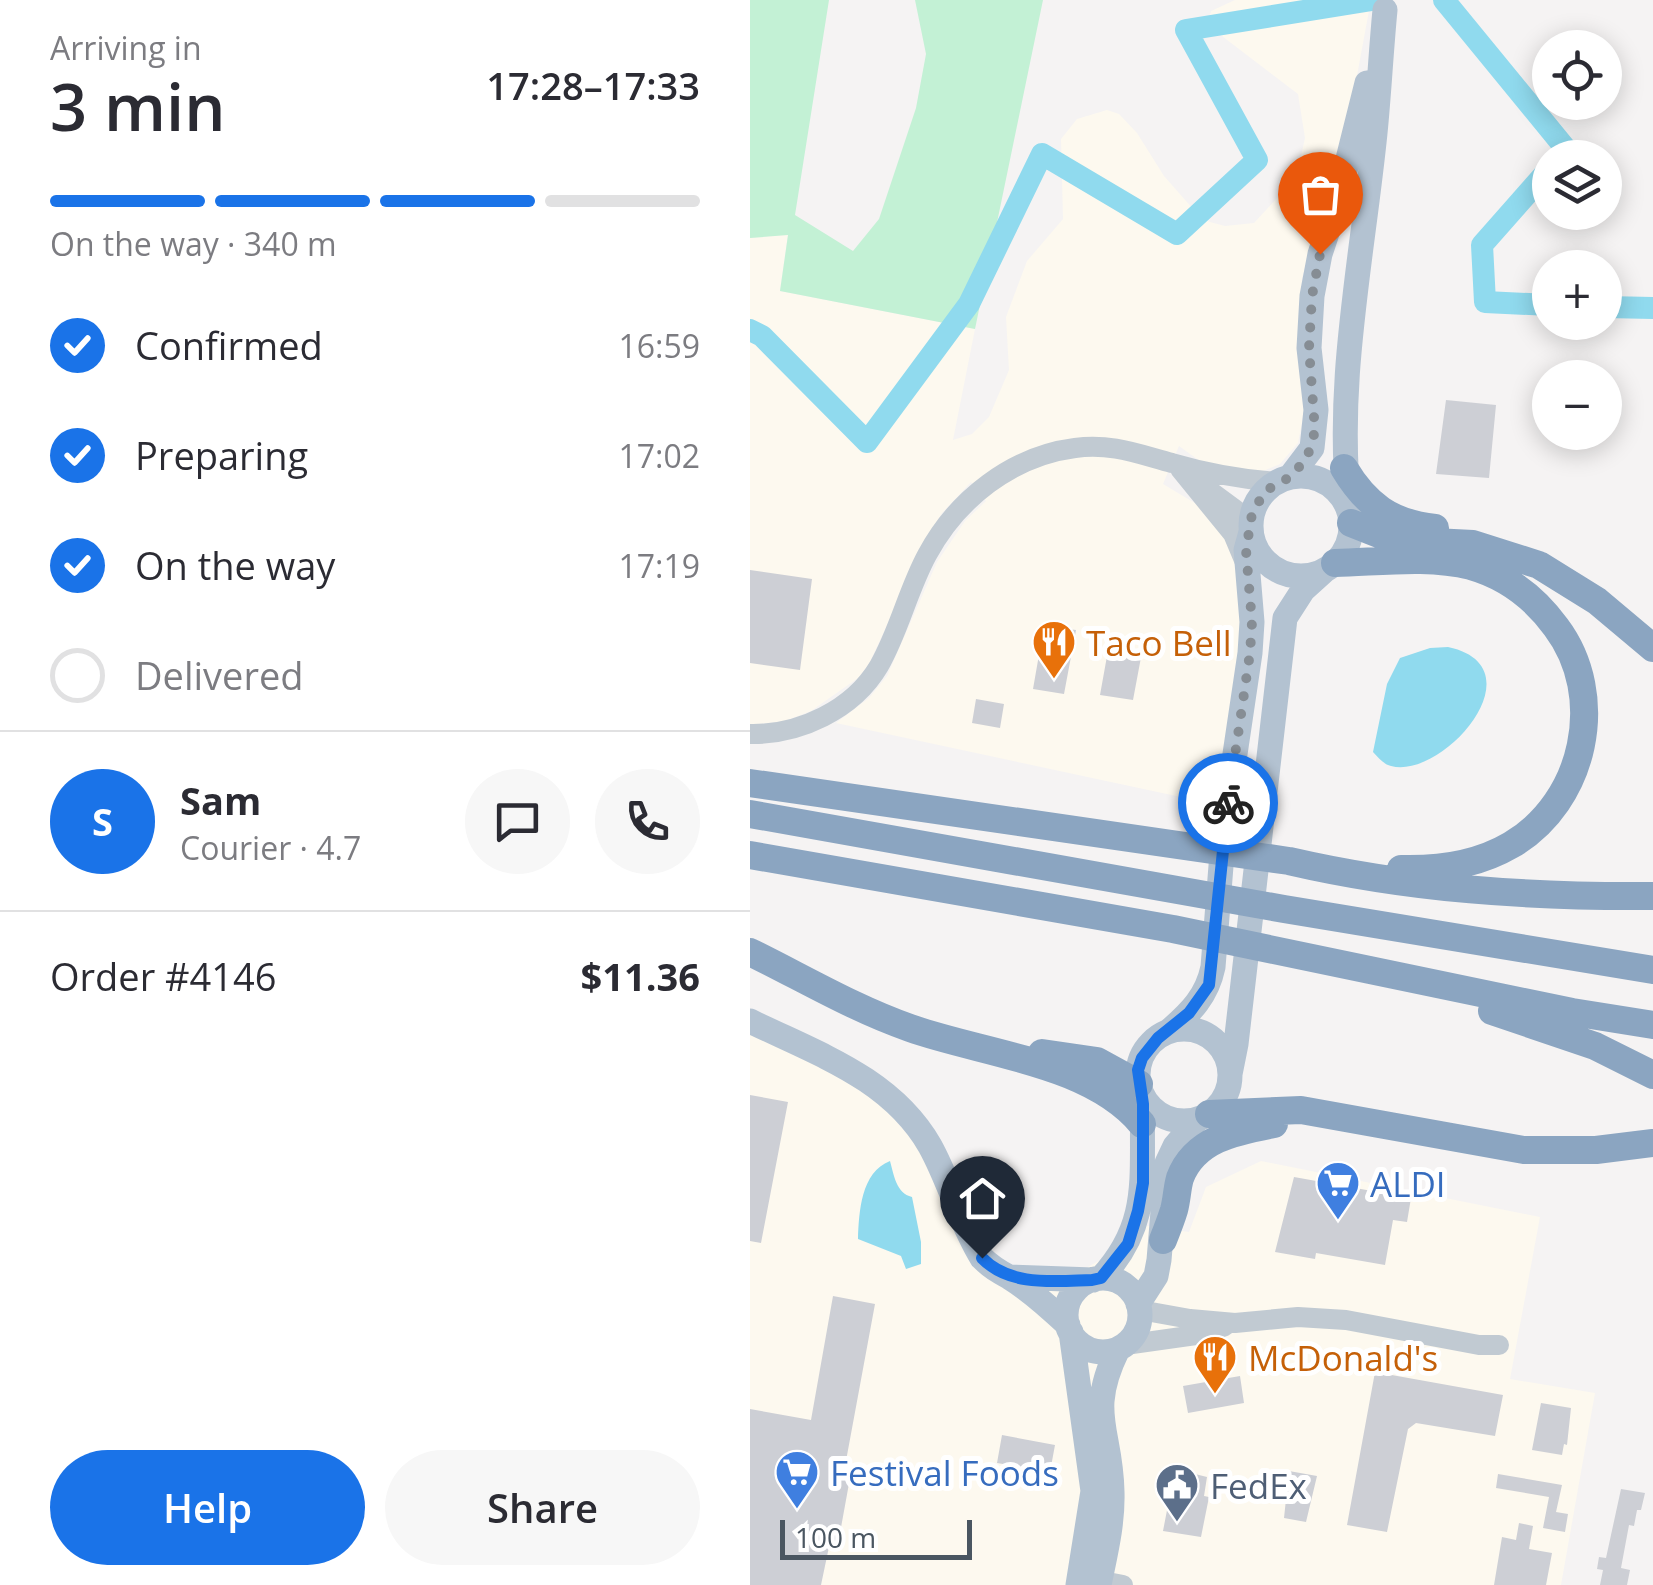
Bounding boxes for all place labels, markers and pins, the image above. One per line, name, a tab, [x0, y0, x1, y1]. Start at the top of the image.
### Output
pin	[1278, 152, 1363, 255]
restaurant icon: Taco Bell	[1031, 619, 1077, 680]
place label: Taco Bell	[1086, 619, 1232, 666]
pin	[940, 1156, 1025, 1259]
supermarket icon: ALDI	[1315, 1160, 1361, 1221]
place label: ALDI	[1370, 1160, 1446, 1207]
restaurant icon: McDonald's	[1192, 1334, 1238, 1395]
place label: McDonald's	[1248, 1334, 1438, 1381]
supermarket icon: Festival Foods	[774, 1449, 820, 1510]
place label: Festival Foods	[830, 1449, 1059, 1496]
public building icon: FedEx	[1154, 1462, 1200, 1523]
place label: FedEx	[1210, 1462, 1307, 1509]

